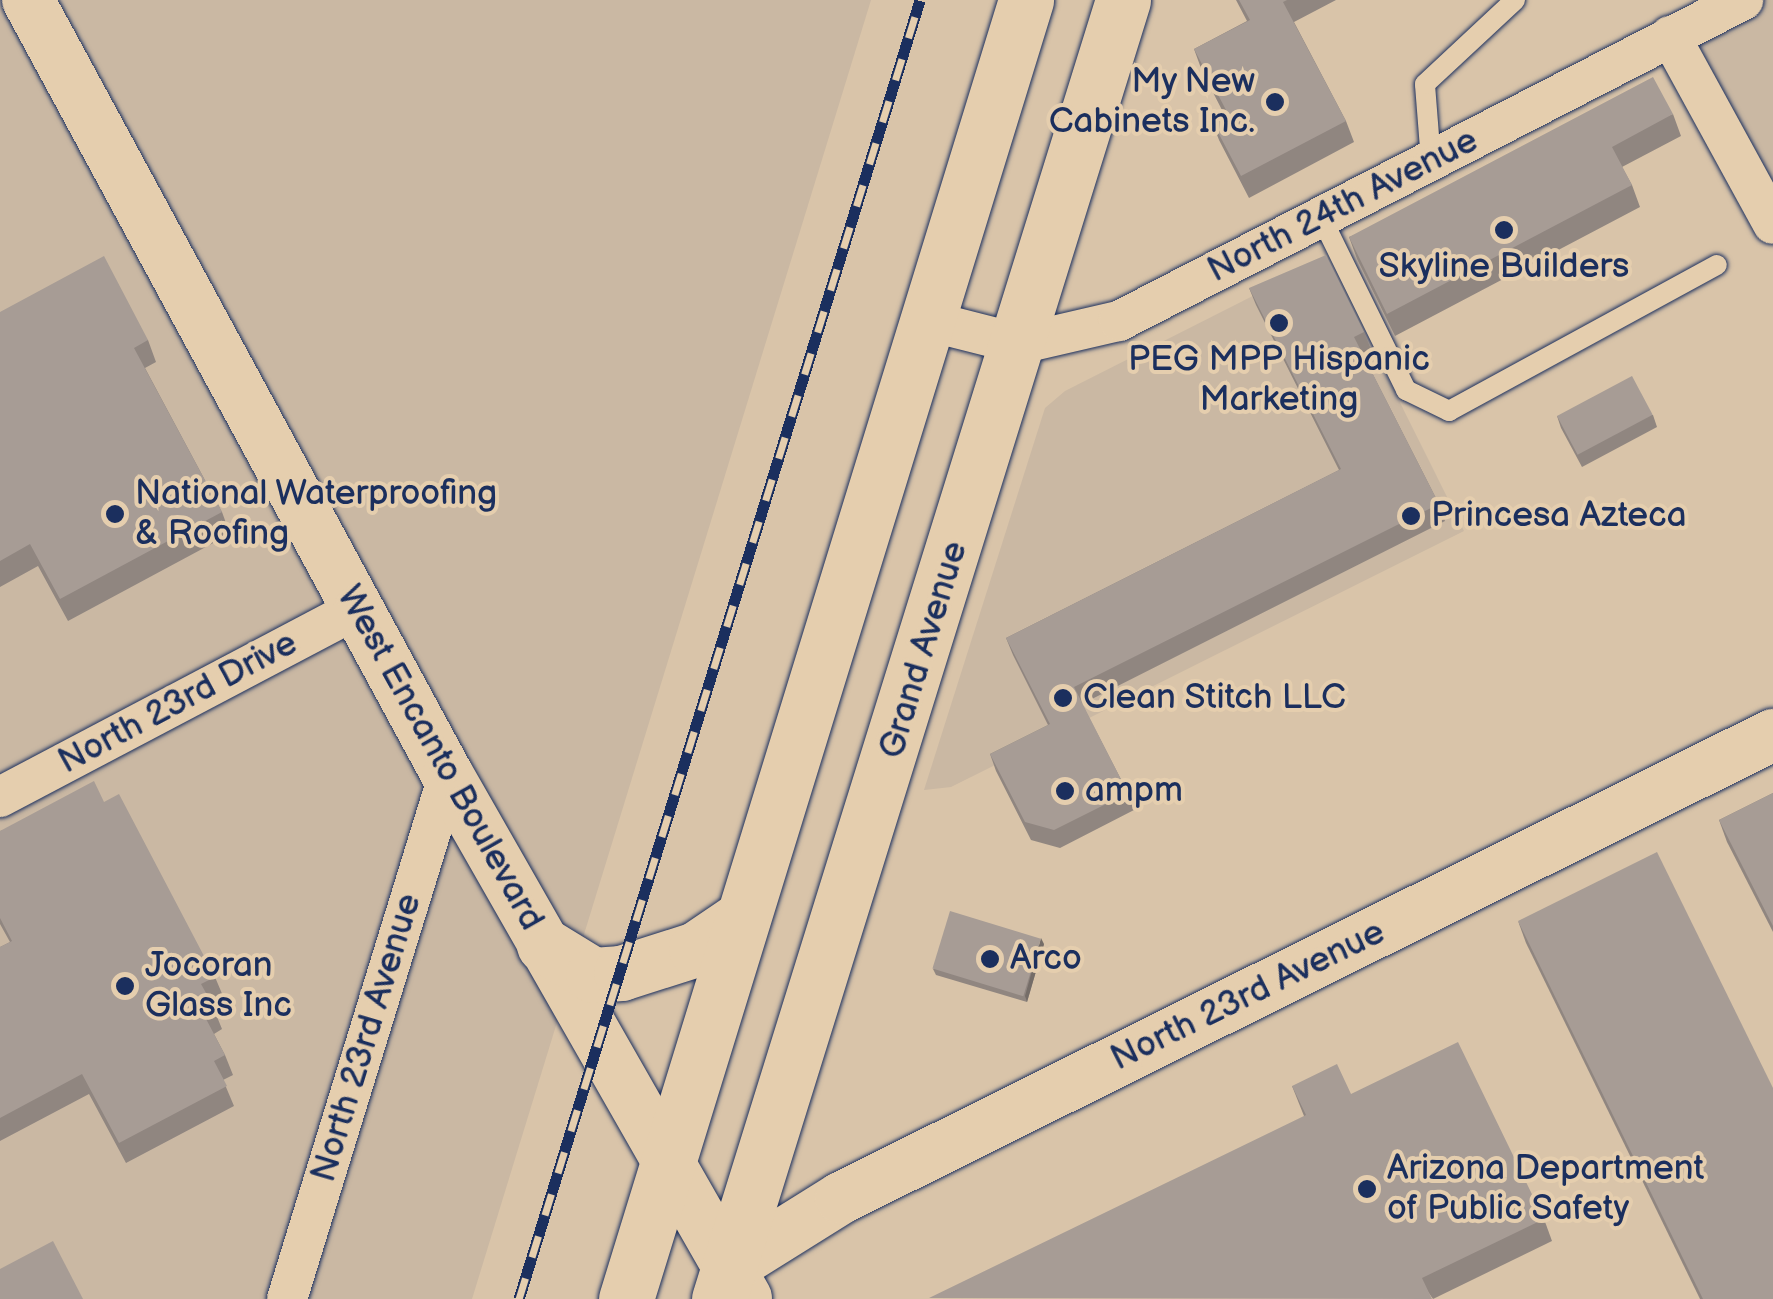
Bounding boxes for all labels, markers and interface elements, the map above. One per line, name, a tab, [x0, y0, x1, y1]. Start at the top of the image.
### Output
place label: My New Cabinets Inc.	[1049, 61, 1255, 143]
marker: My New Cabinets Inc.	[1264, 91, 1286, 113]
street label: North 24th Avenue	[1201, 120, 1485, 292]
marker: Skyline Builders	[1493, 219, 1515, 241]
place label: Skyline Builders	[1379, 246, 1629, 288]
marker: PEG MPP Hispanic Marketing	[1268, 312, 1290, 334]
place label: PEG MPP Hispanic Marketing	[1128, 339, 1430, 421]
place label: National Waterproofing & Roofing	[135, 473, 499, 555]
place label: Princesa Azteca	[1431, 495, 1687, 537]
marker: National Waterproofing & Roofing	[104, 503, 126, 525]
marker: Princesa Azteca	[1400, 505, 1422, 527]
street label: Grand Avenue	[871, 536, 977, 764]
street label: West Encanto Boulevard	[328, 578, 552, 938]
street label: North 23rd Drive	[52, 622, 304, 784]
place label: Clean Stitch LLC	[1083, 677, 1347, 719]
marker: Clean Stitch LLC	[1052, 687, 1074, 709]
place label: ampm	[1085, 770, 1183, 812]
marker: ampm	[1054, 780, 1076, 802]
street label: North 23rd Avenue	[303, 889, 431, 1187]
street label: North 23rd Avenue	[1104, 912, 1392, 1080]
place label: Arco	[1010, 938, 1082, 980]
place label: Jocoran Glass Inc	[145, 945, 292, 1027]
marker: Arco	[979, 948, 1001, 970]
marker: Jocoran Glass Inc	[114, 975, 136, 997]
place label: Arizona Department of Public Safety	[1387, 1148, 1704, 1230]
marker: Arizona Department of Public Safety	[1356, 1178, 1378, 1200]

